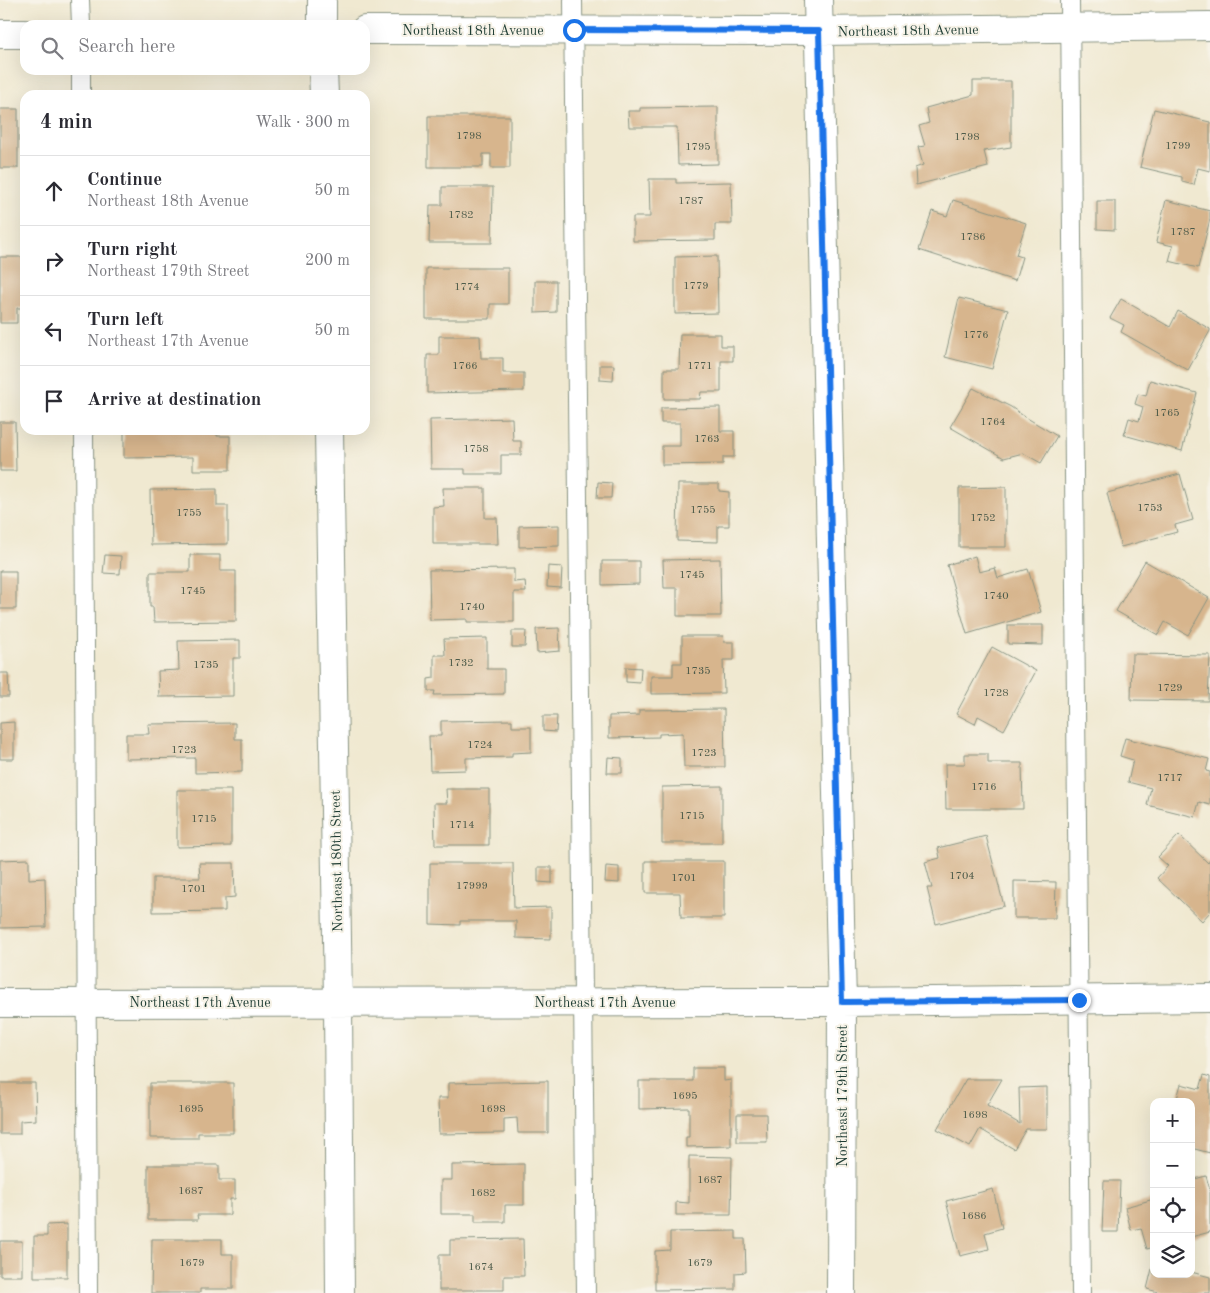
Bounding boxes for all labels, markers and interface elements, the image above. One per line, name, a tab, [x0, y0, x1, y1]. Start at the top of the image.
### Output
route start	[563, 19, 586, 42]
search box	[20, 20, 370, 75]
street label: Northeast 18th Avenue	[837, 23, 979, 39]
street label: Northeast 18th Avenue	[402, 24, 544, 38]
icon: search	[38, 34, 66, 62]
text: Search here	[78, 38, 175, 57]
text: 4 min	[40, 112, 93, 133]
text: Walk · 300 m	[255, 115, 350, 131]
house number: 1798	[456, 131, 482, 142]
house number: 1798	[954, 132, 980, 143]
house number: 1799	[1165, 141, 1191, 152]
house number: 1795	[685, 142, 711, 153]
text: Continue	[87, 171, 162, 190]
icon: ahead	[40, 177, 68, 205]
text: 50 m	[314, 183, 350, 199]
text: Northeast 18th Avenue	[87, 194, 249, 210]
house number: 1787	[678, 196, 704, 207]
house number: 1782	[448, 210, 474, 221]
house number: 1787	[1170, 227, 1196, 238]
house number: 1786	[960, 232, 986, 243]
text: Turn right	[87, 241, 177, 260]
icon: right	[40, 247, 68, 275]
text: 200 m	[305, 253, 350, 269]
text: Northeast 179th Street	[87, 264, 249, 280]
house number: 1779	[683, 281, 709, 292]
house number: 1774	[454, 282, 480, 293]
text: Turn left	[87, 311, 164, 330]
icon: left	[40, 317, 68, 345]
text: 50 m	[314, 323, 350, 339]
house number: 1776	[963, 330, 989, 341]
text: Northeast 17th Avenue	[87, 334, 249, 350]
house number: 1766	[452, 361, 478, 372]
house number: 1771	[687, 361, 713, 372]
icon: arrive	[40, 387, 68, 415]
text: Arrive at destination	[87, 391, 261, 410]
house number: 1765	[1154, 408, 1180, 419]
house number: 1764	[980, 417, 1006, 428]
house number: 1763	[694, 434, 720, 445]
house number: 1758	[463, 444, 489, 455]
house number: 1753	[1137, 503, 1163, 514]
house number: 1755	[690, 505, 716, 516]
house number: 1755	[176, 508, 202, 519]
house number: 1752	[970, 513, 996, 524]
house number: 1745	[679, 570, 705, 581]
house number: 1745	[180, 586, 206, 597]
house number: 1740	[983, 591, 1009, 602]
house number: 1740	[459, 602, 485, 613]
house number: 1732	[448, 658, 474, 669]
house number: 1735	[193, 660, 219, 671]
house number: 1735	[685, 666, 711, 677]
house number: 1729	[1157, 683, 1183, 694]
house number: 1728	[983, 688, 1009, 699]
house number: 1724	[467, 740, 493, 751]
house number: 1723	[171, 745, 197, 756]
house number: 1723	[691, 748, 717, 759]
house number: 1717	[1157, 773, 1183, 784]
house number: 1716	[971, 782, 997, 793]
street label: Northeast 180th Street	[329, 790, 345, 932]
house number: 1715	[679, 811, 705, 822]
house number: 1715	[191, 814, 217, 825]
house number: 1714	[449, 820, 475, 831]
house number: 1704	[949, 871, 975, 882]
house number: 1701	[671, 873, 697, 884]
house number: 17999	[456, 881, 488, 892]
house number: 1701	[181, 884, 207, 895]
route end	[1068, 989, 1091, 1012]
street label: Northeast 17th Avenue	[129, 996, 271, 1010]
street label: Northeast 17th Avenue	[534, 996, 676, 1010]
street label: Northeast 179th Street	[836, 1025, 850, 1167]
house number: 1695	[672, 1091, 698, 1102]
map controls	[1150, 1098, 1195, 1278]
button: +	[1150, 1098, 1195, 1143]
house number: 1695	[178, 1104, 204, 1115]
house number: 1698	[480, 1104, 506, 1115]
house number: 1698	[962, 1110, 988, 1121]
button: −	[1150, 1143, 1195, 1188]
house number: 1687	[697, 1175, 723, 1186]
house number: 1687	[178, 1186, 204, 1197]
house number: 1682	[470, 1188, 496, 1199]
button: locate	[1150, 1188, 1195, 1233]
house number: 1686	[961, 1211, 987, 1222]
button: layers	[1150, 1233, 1195, 1278]
house number: 1679	[179, 1258, 205, 1269]
house number: 1679	[687, 1258, 713, 1269]
house number: 1674	[468, 1262, 494, 1273]

